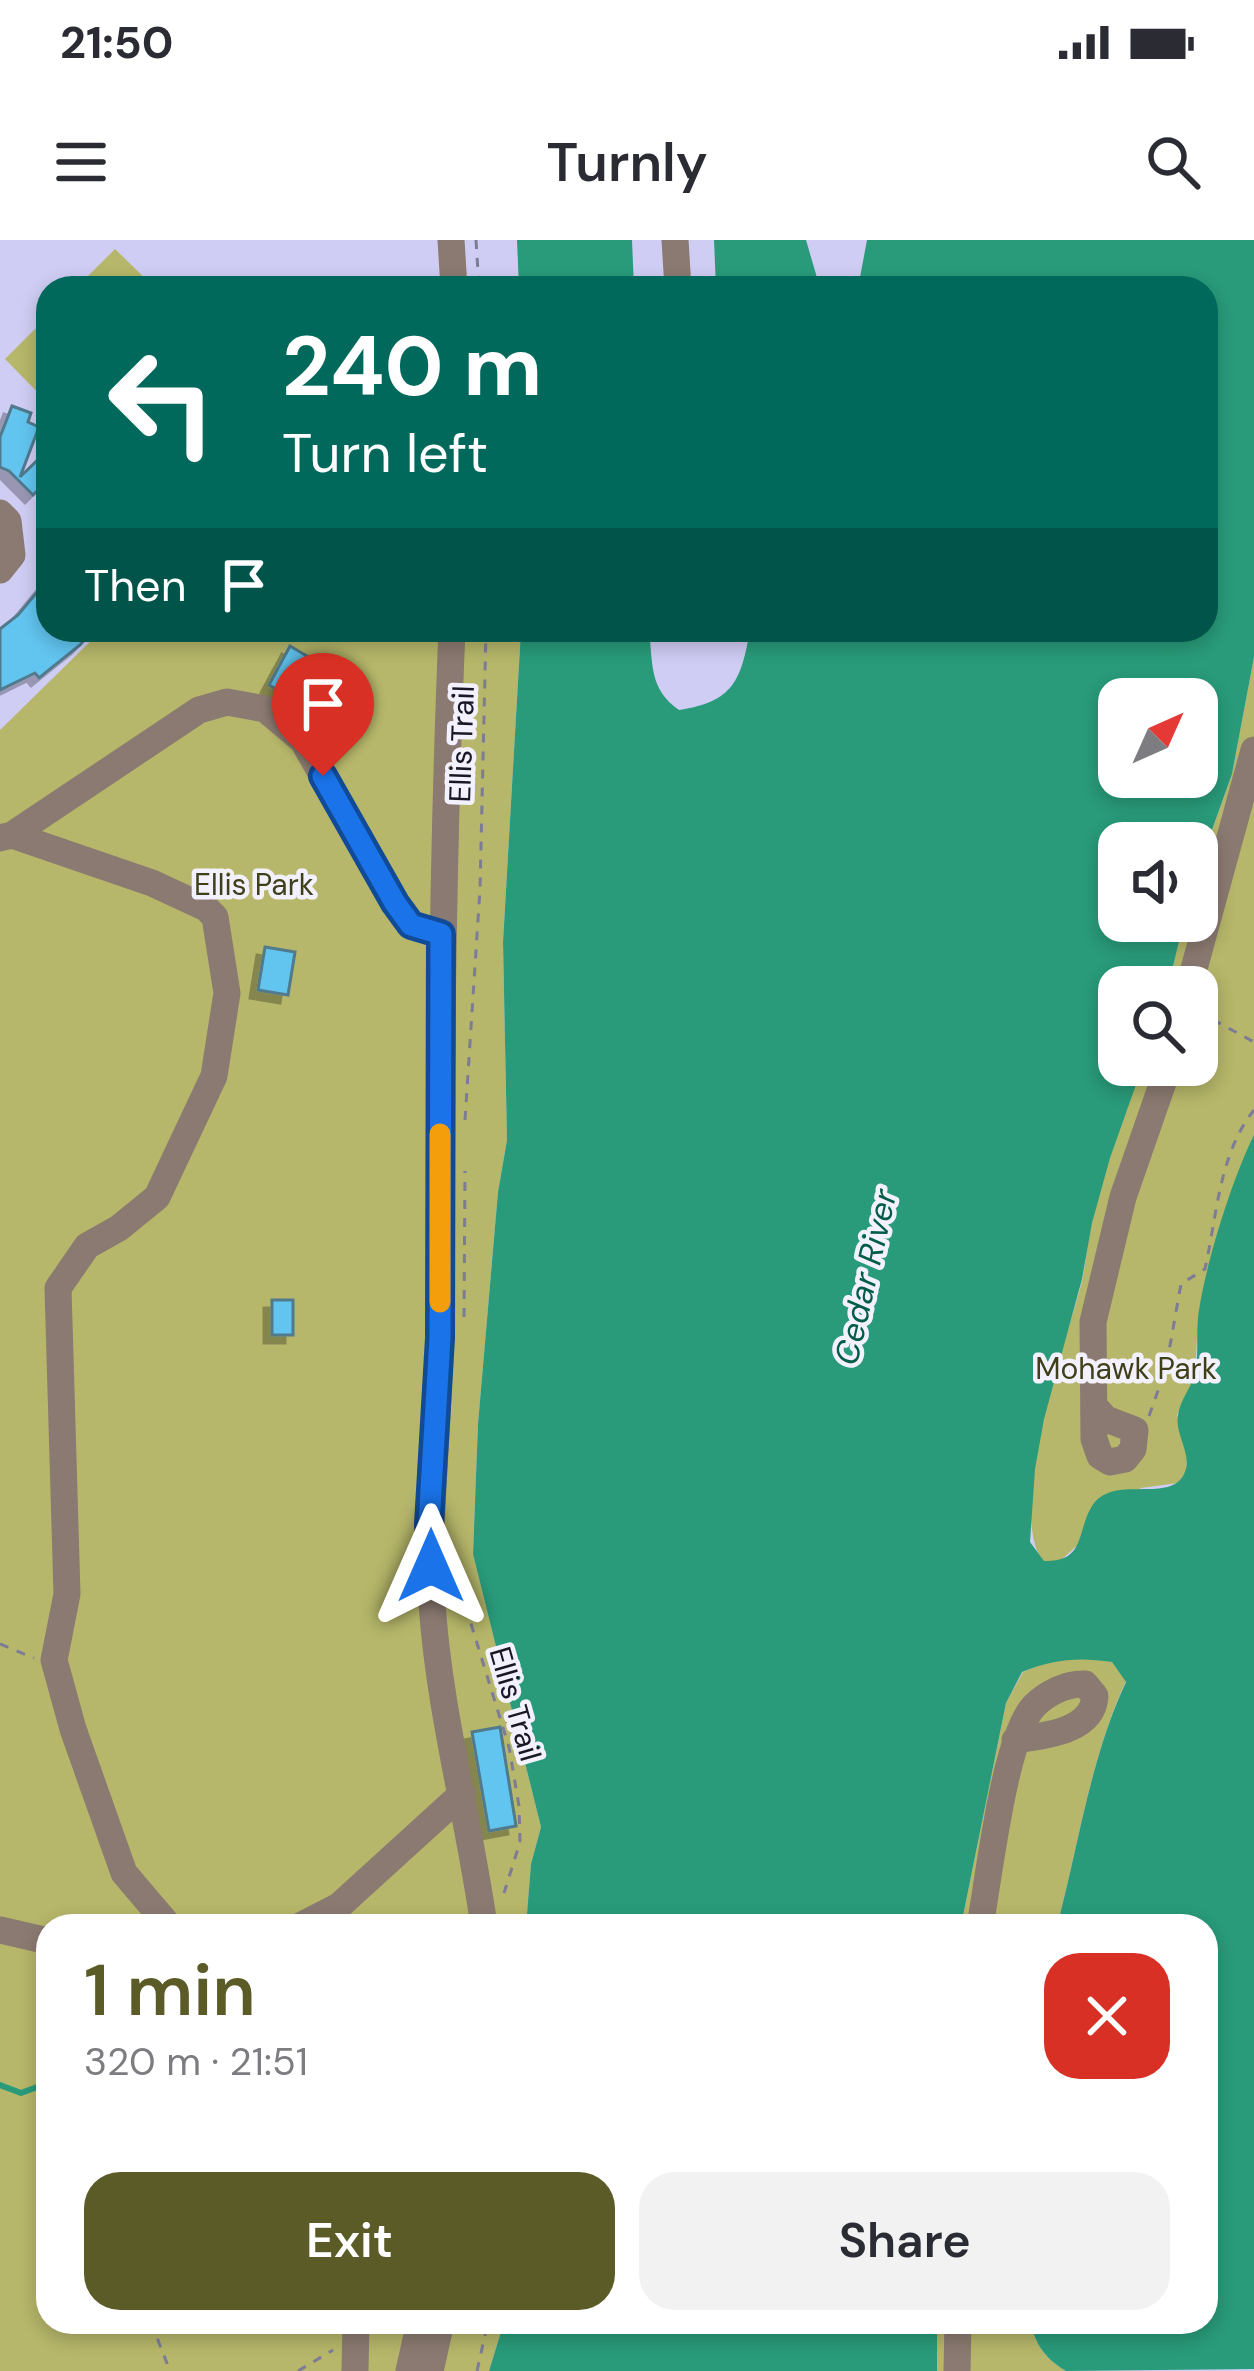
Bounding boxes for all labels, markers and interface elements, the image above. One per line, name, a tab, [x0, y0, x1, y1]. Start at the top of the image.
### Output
text: 21:50	[60, 13, 173, 72]
text: Turnly	[546, 127, 708, 198]
icon: menu	[48, 129, 114, 195]
icon: search	[1140, 129, 1206, 195]
text: 240 m	[282, 312, 542, 421]
icon: left	[84, 324, 240, 480]
text: Turn left	[282, 418, 488, 489]
icon: arrive	[211, 552, 277, 618]
text: Then	[84, 556, 187, 615]
pin	[272, 653, 374, 776]
icon: arrive	[290, 671, 356, 737]
north arrow	[1098, 678, 1218, 798]
map controls	[1098, 678, 1218, 1086]
street label: Ellis Trail	[440, 685, 483, 803]
button: sound	[1098, 822, 1218, 942]
park label: Ellis Park	[194, 865, 314, 904]
button: search	[1098, 966, 1218, 1086]
water label: Cedar River	[824, 1184, 907, 1369]
park label: Mohawk Park	[1035, 1349, 1217, 1388]
position arrow	[368, 1503, 494, 1629]
street label: Ellis Trail	[481, 1642, 550, 1765]
text: 1 min	[84, 1944, 256, 2037]
button: close	[1044, 1953, 1170, 2079]
text: 320 m · 21:51	[84, 2036, 308, 2087]
button: Exit	[84, 2172, 615, 2310]
button: Share	[639, 2172, 1170, 2310]

